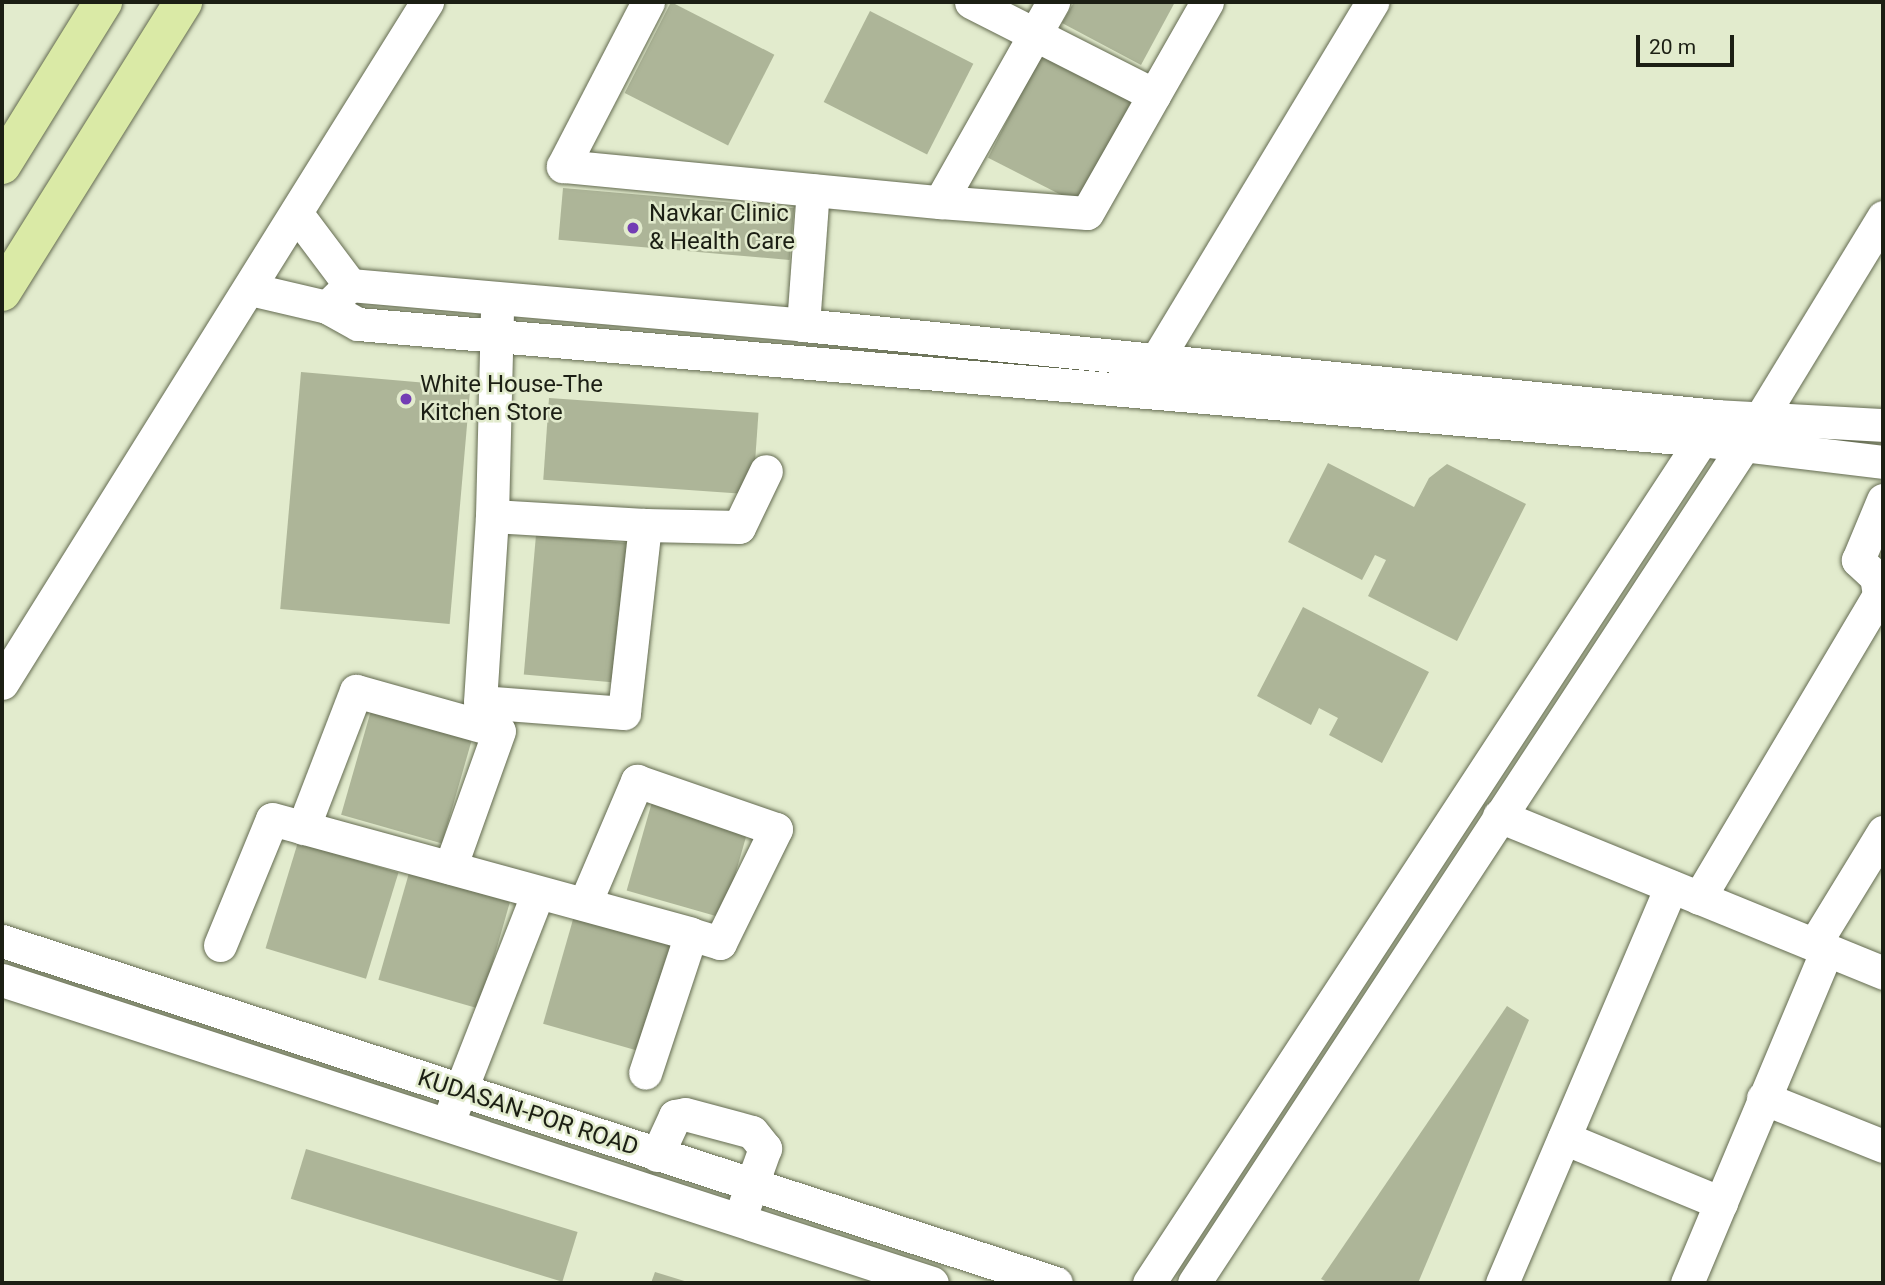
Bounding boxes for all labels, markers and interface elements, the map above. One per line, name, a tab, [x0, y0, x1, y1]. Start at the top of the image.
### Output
scale bar	[1640, 21, 1738, 65]
text: 20 m	[1649, 35, 1696, 59]
place label: Navkar Clinic & Health Care	[649, 200, 795, 256]
marker: Navkar Clinic & Health Care	[623, 218, 643, 238]
place label: White House-The Kitchen Store	[420, 371, 603, 427]
marker: White House-The Kitchen Store	[398, 391, 414, 407]
street label: KUDASAN-POR ROAD	[414, 1064, 642, 1162]

